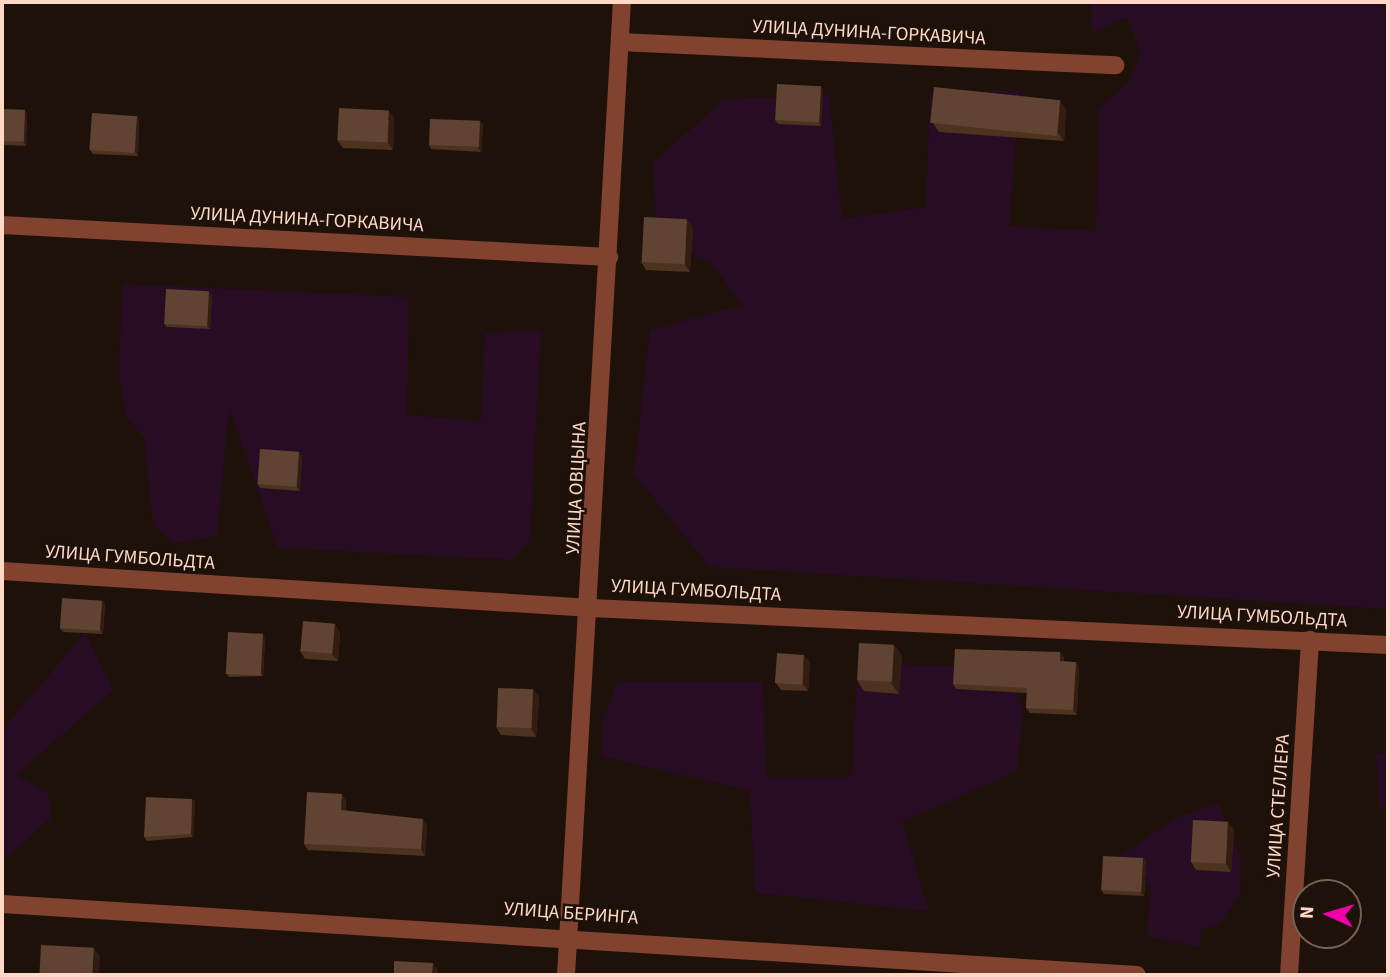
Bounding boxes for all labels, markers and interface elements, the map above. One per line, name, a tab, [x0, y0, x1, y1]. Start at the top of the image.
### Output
street label: УЛИЦА ДУНИНА-ГОРКАВИЧА	[752, 16, 986, 50]
street label: УЛИЦА ДУНИНА-ГОРКАВИЧА	[190, 203, 424, 237]
street label: УЛИЦА ОВЦЫНА	[562, 421, 592, 555]
street label: УЛИЦА ГУМБОЛЬДТА	[44, 541, 216, 575]
street label: УЛИЦА ГУМБОЛЬДТА	[610, 575, 782, 607]
street label: УЛИЦА ГУМБОЛЬДТА	[1176, 601, 1348, 633]
street label: УЛИЦА СТЕЛЛЕРА	[1263, 733, 1295, 879]
north arrow	[1292, 879, 1362, 949]
street label: УЛИЦА БЕРИНГА	[503, 898, 639, 930]
text: N	[1294, 905, 1321, 920]

